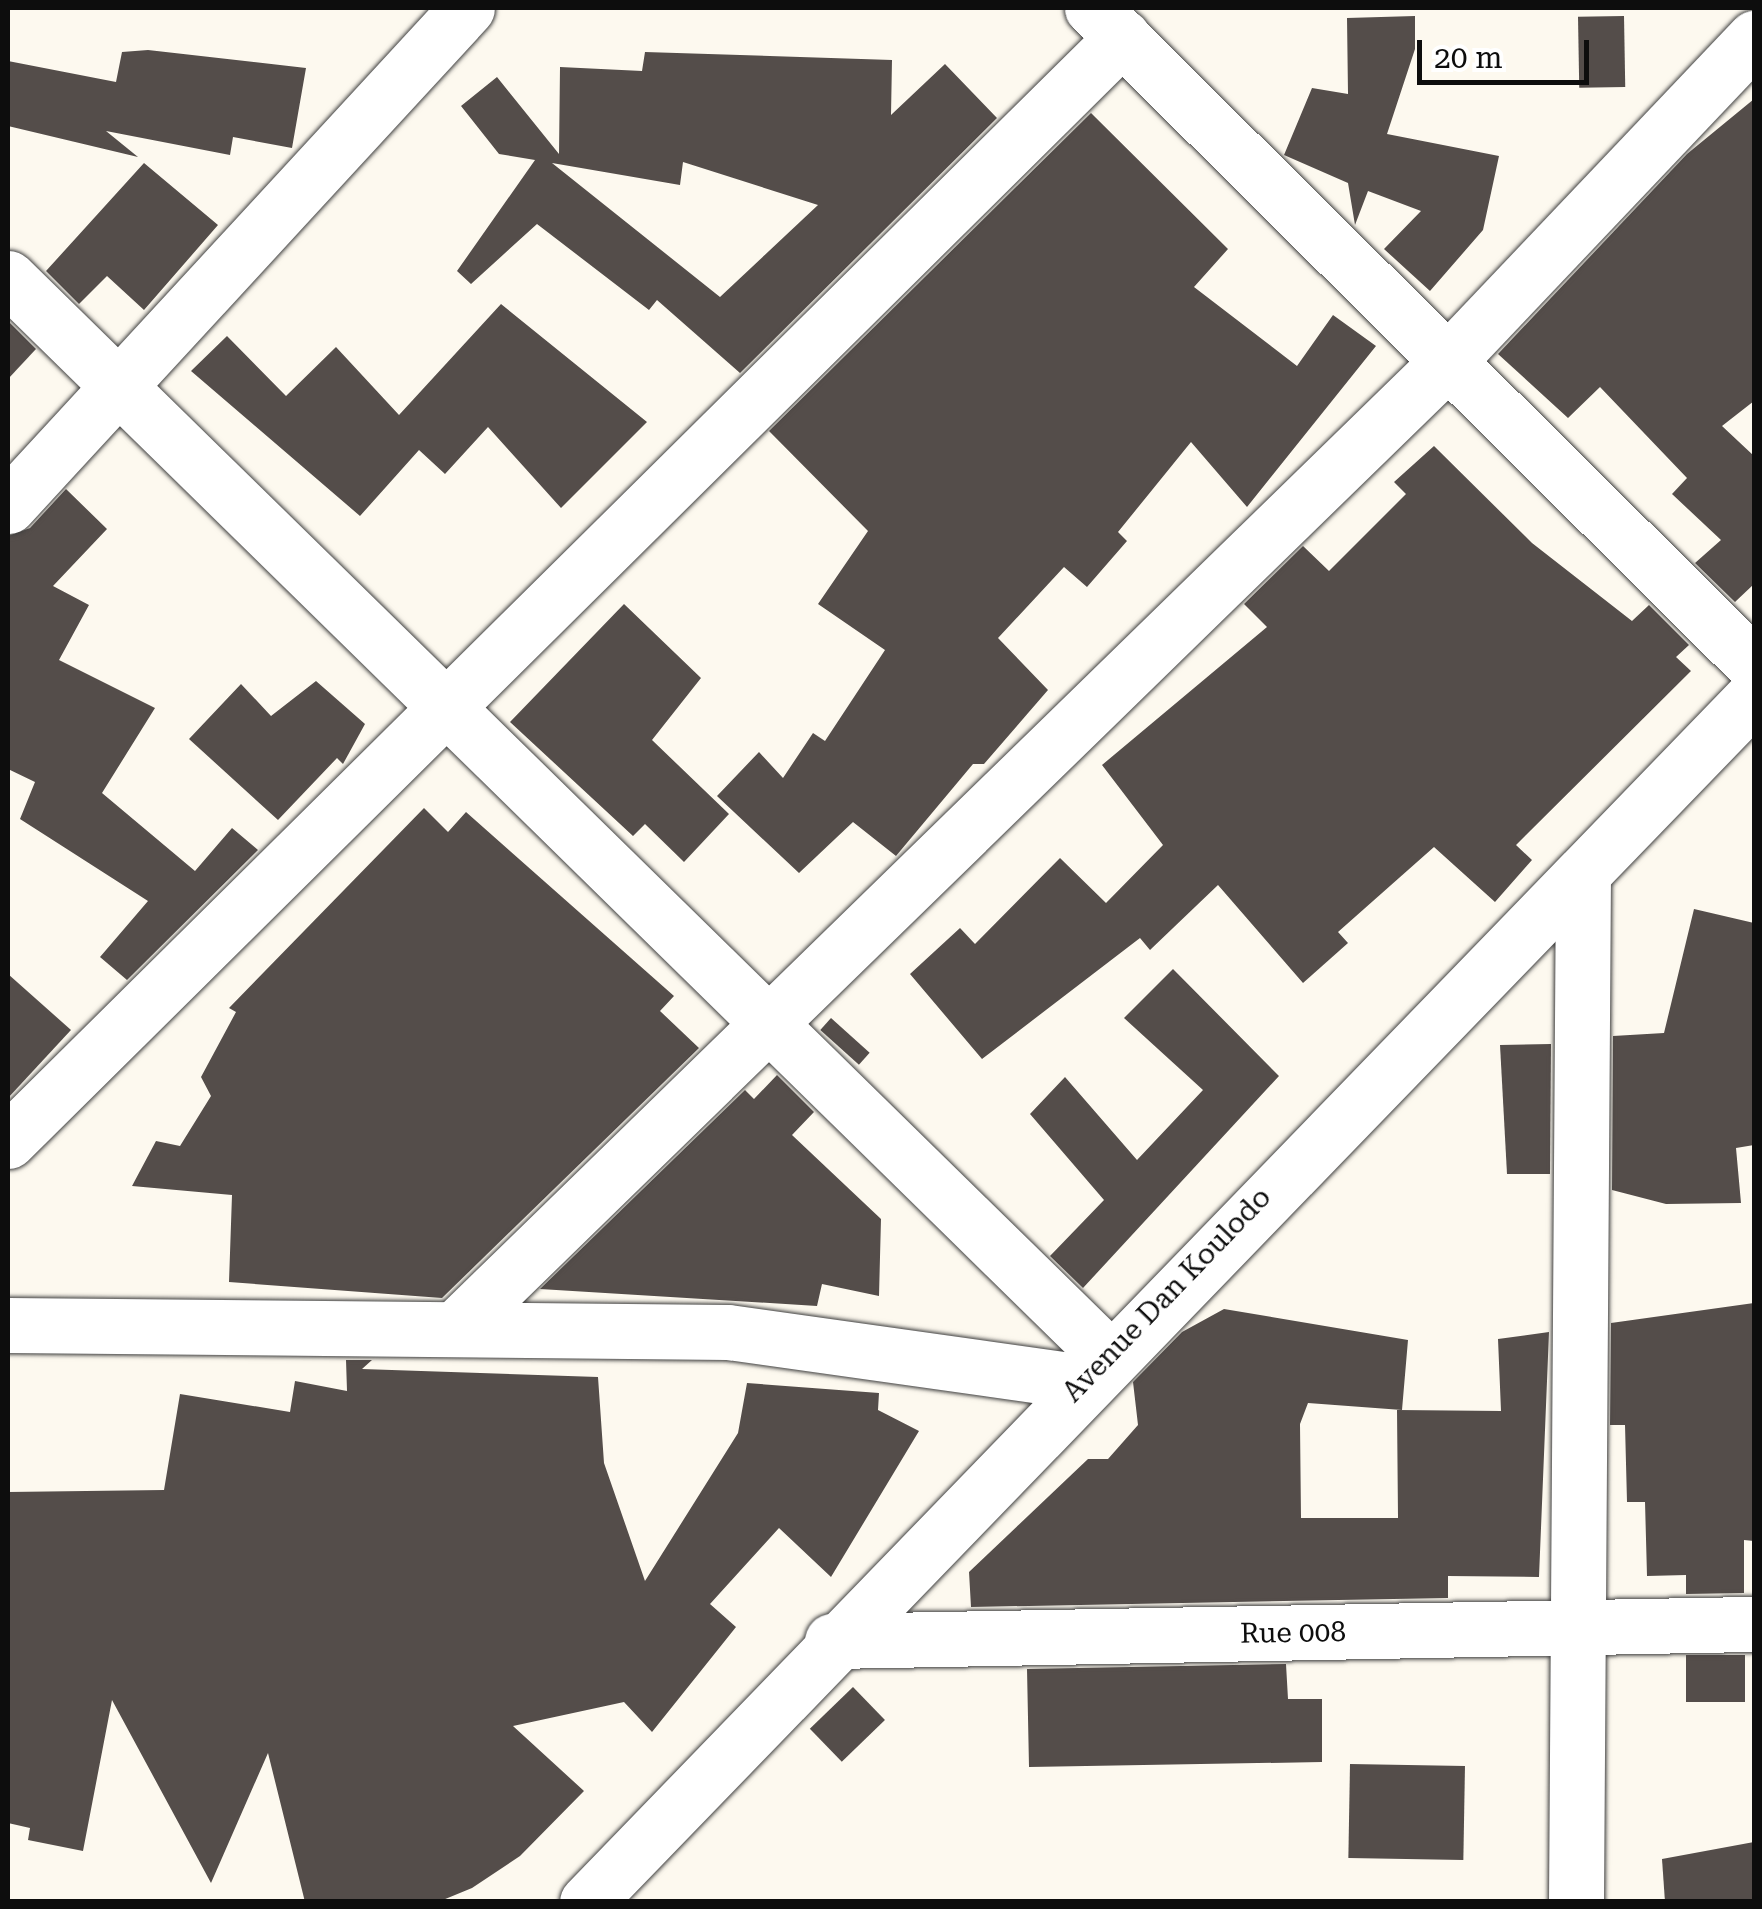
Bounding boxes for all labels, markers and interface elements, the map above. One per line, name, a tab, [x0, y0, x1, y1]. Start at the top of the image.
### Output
scale bar	[1422, 20, 1594, 82]
text: 20 m	[1434, 40, 1503, 75]
street label: Avenue Dan Koulodo	[1056, 1181, 1278, 1409]
street label: Rue 008	[1240, 1615, 1346, 1651]

